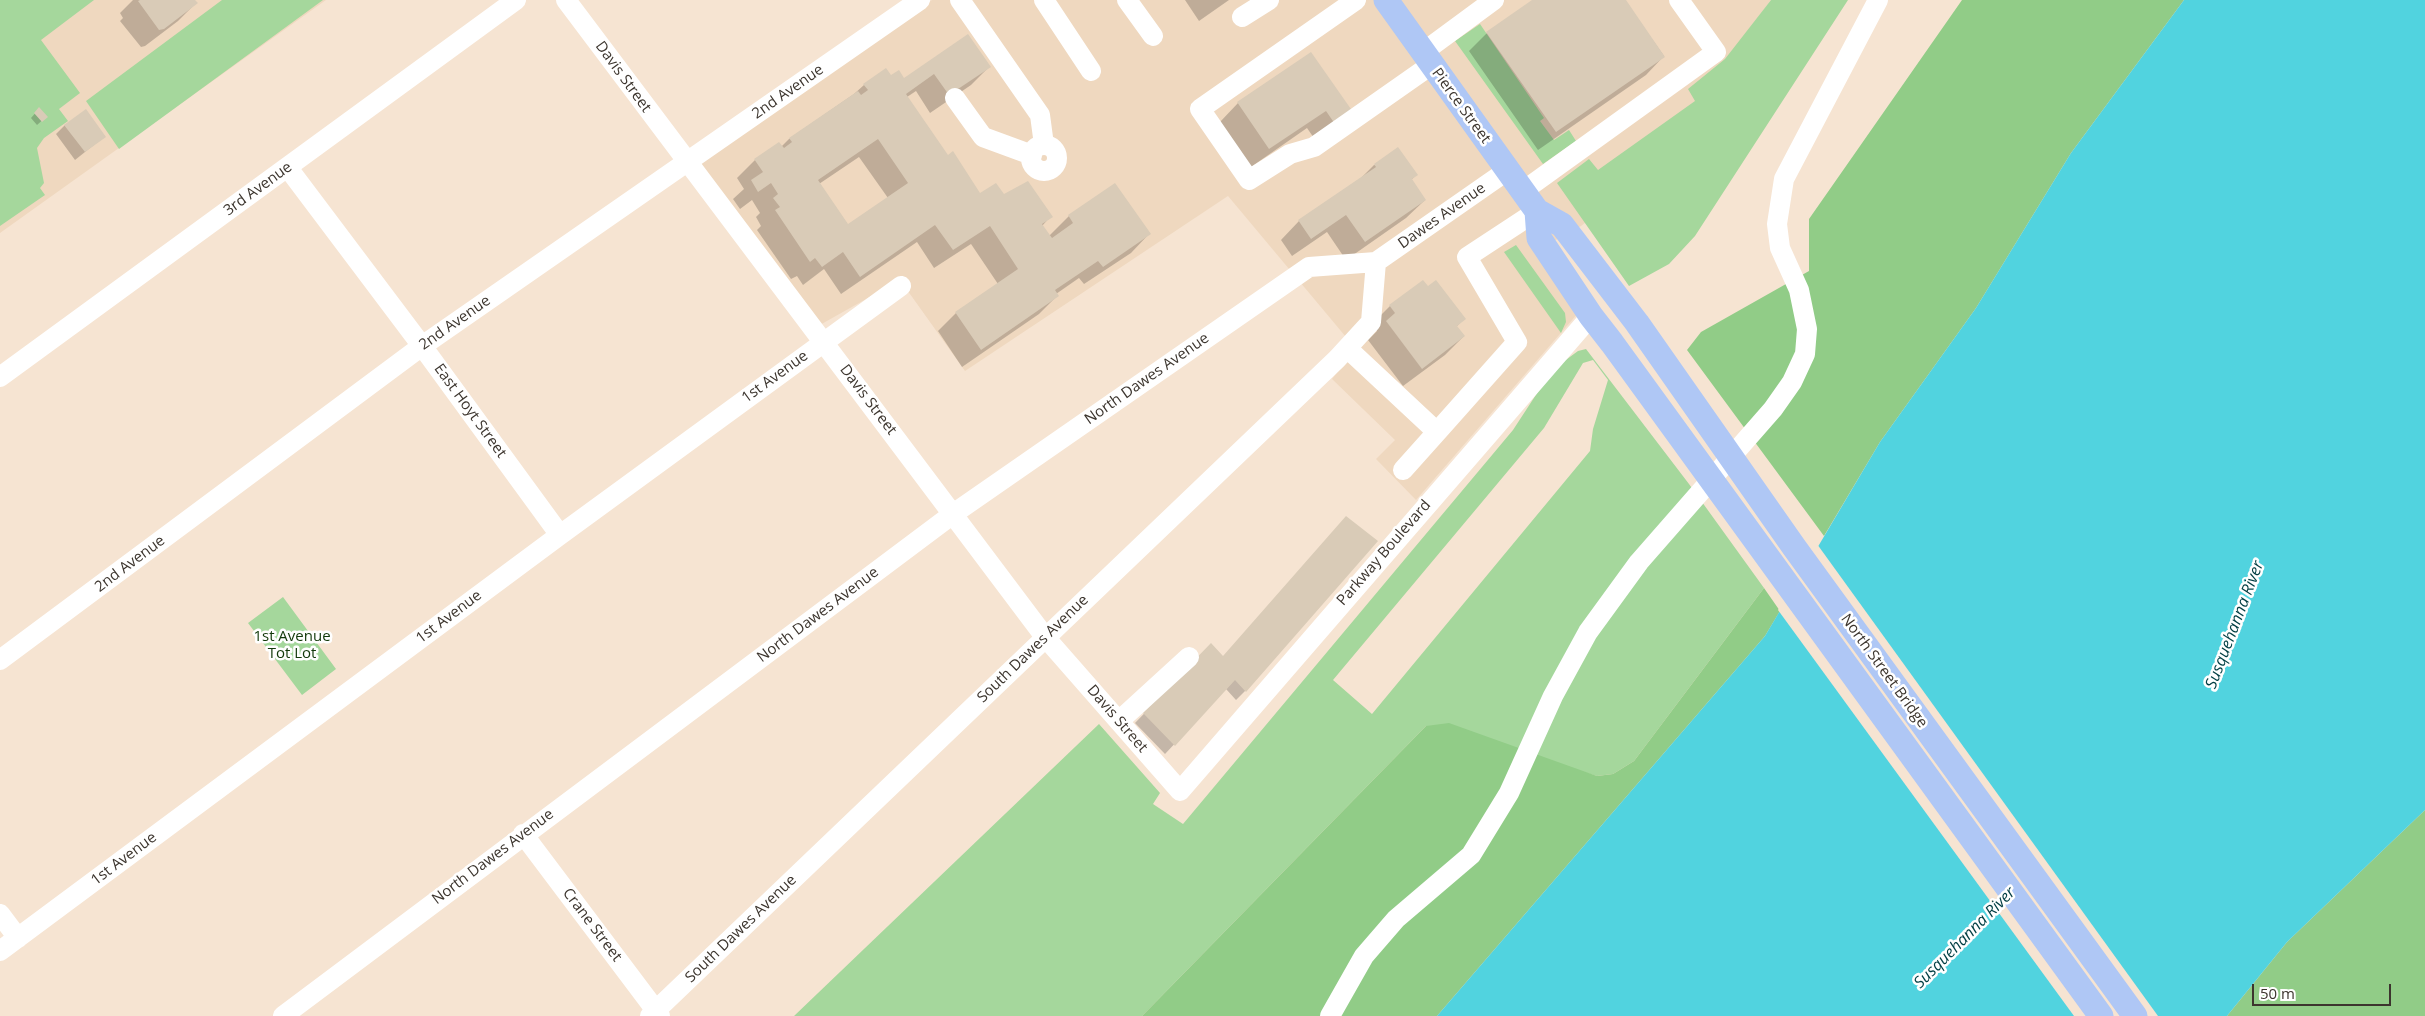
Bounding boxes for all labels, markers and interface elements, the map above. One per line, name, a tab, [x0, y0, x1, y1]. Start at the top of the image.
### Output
street label: Davis Street	[591, 38, 655, 116]
street label: 2nd Avenue	[749, 61, 827, 123]
street label: Pierce Street	[1428, 65, 1494, 147]
street label: 3rd Avenue	[220, 158, 296, 220]
street label: Dawes Avenue	[1395, 179, 1489, 253]
street label: 2nd Avenue	[416, 292, 494, 354]
street label: North Dawes Avenue	[1081, 329, 1213, 429]
street label: 1st Avenue	[738, 347, 812, 407]
street label: East Hoyt Street	[430, 360, 510, 462]
street label: Davis Street	[836, 361, 900, 439]
street label: Parkway Boulevard	[1333, 497, 1435, 609]
street label: 2nd Avenue	[91, 532, 169, 596]
water label: Susquehanna River	[2202, 558, 2268, 692]
street label: North Dawes Avenue	[754, 563, 882, 667]
street label: 1st Avenue	[413, 587, 485, 647]
street label: South Dawes Avenue	[974, 591, 1092, 707]
street label: North Street Bridge	[1837, 611, 1931, 731]
park label: 1st Avenue Tot Lot	[253, 628, 331, 663]
street label: Davis Street	[1083, 682, 1151, 756]
street label: North Dawes Avenue	[429, 805, 557, 909]
street label: 1st Avenue	[88, 829, 160, 889]
street label: South Dawes Avenue	[682, 871, 800, 987]
water label: Susquehanna River	[1910, 883, 2020, 993]
street label: Crane Street	[559, 885, 625, 965]
scale bar	[2255, 974, 2394, 1006]
text: 50 m	[2260, 983, 2295, 1003]

